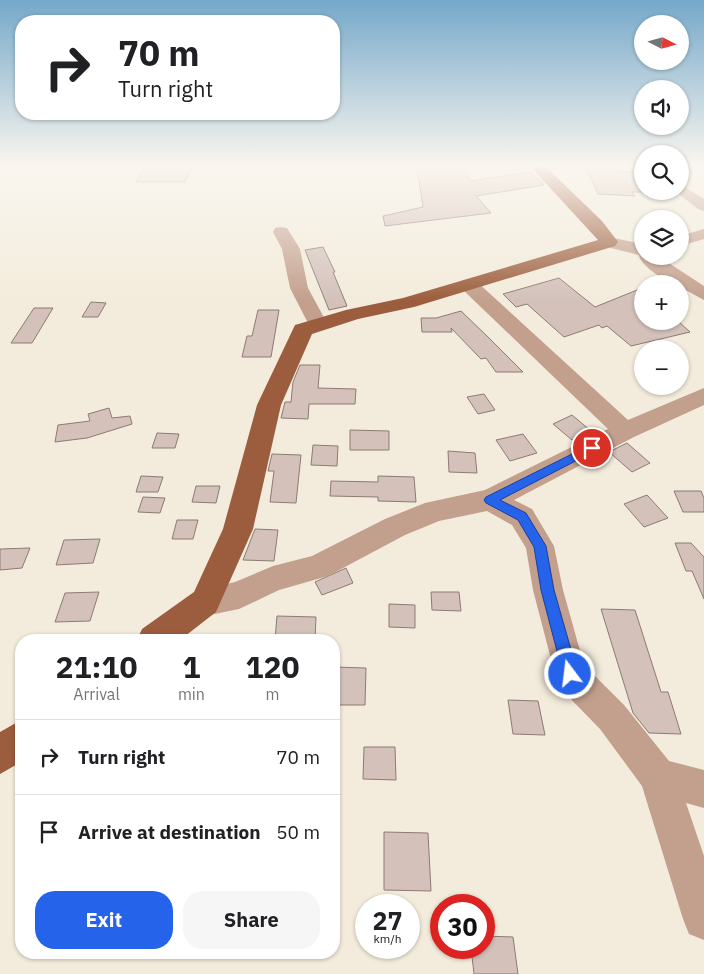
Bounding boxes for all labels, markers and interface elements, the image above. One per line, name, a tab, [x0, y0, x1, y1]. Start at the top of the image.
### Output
north arrow	[634, 15, 689, 70]
map controls	[634, 15, 689, 395]
text: 70 m	[118, 30, 200, 76]
icon: right	[35, 35, 100, 100]
text: Turn right	[118, 74, 213, 103]
button: sound	[634, 80, 689, 135]
button: search	[634, 145, 689, 200]
button: layers	[634, 210, 689, 265]
button: +	[634, 275, 689, 330]
button: −	[634, 340, 689, 395]
pin	[571, 427, 613, 469]
icon: arrive	[578, 434, 606, 462]
text: 21:10	[56, 647, 137, 686]
text: 1	[182, 647, 200, 686]
text: 120	[245, 647, 299, 686]
position arrow	[543, 647, 595, 699]
text: Arrival	[73, 684, 120, 704]
text: min	[178, 684, 205, 704]
text: m	[265, 684, 279, 704]
icon: right	[35, 743, 63, 771]
text: Turn right	[78, 745, 165, 769]
text: 70 m	[276, 745, 320, 769]
icon: arrive	[35, 818, 63, 846]
text: Arrive at destination	[78, 820, 261, 844]
text: 50 m	[276, 820, 320, 844]
button: Exit	[35, 891, 173, 949]
button: Share	[183, 891, 320, 949]
speed limit sign: 30	[430, 894, 495, 959]
text: 27	[372, 904, 403, 937]
text: km/h	[373, 931, 402, 946]

